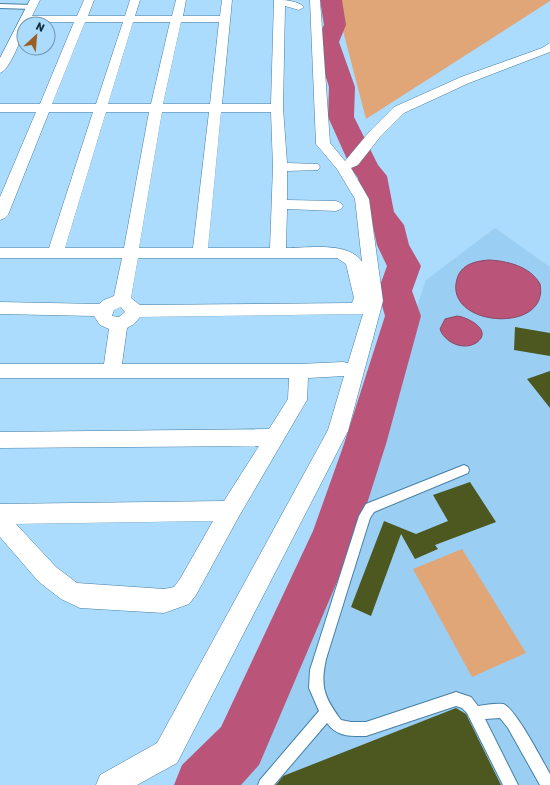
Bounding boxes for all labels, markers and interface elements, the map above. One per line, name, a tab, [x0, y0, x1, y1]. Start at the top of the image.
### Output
north arrow	[16, 16, 56, 56]
text: N	[34, 20, 47, 35]

